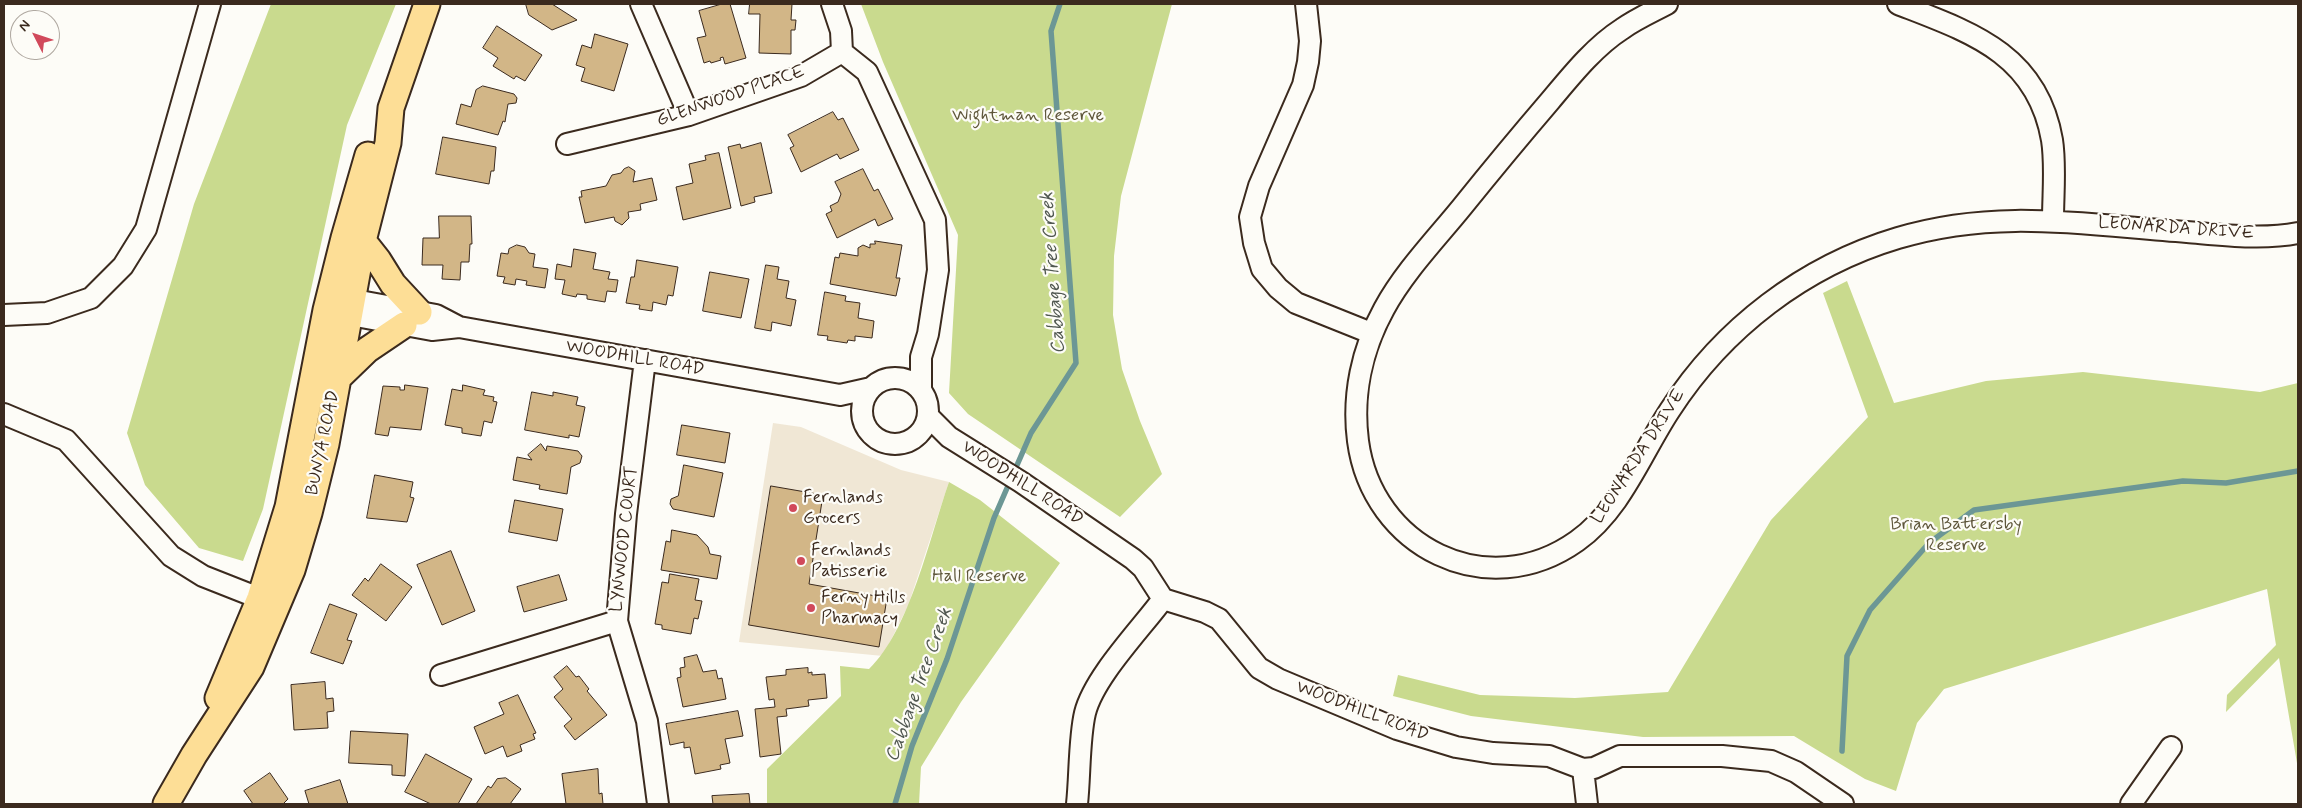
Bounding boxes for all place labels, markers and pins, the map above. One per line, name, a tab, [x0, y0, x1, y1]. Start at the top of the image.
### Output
place label: Fernlands Grocers	[803, 487, 883, 530]
marker: Fernlands Grocers	[787, 502, 799, 514]
place label: Fernlands Patisserie	[811, 540, 891, 582]
marker: Fernlands Patisserie	[795, 555, 807, 567]
place label: Ferny Hills Pharmacy	[821, 587, 905, 630]
marker: Ferny Hills Pharmacy	[805, 602, 817, 614]

